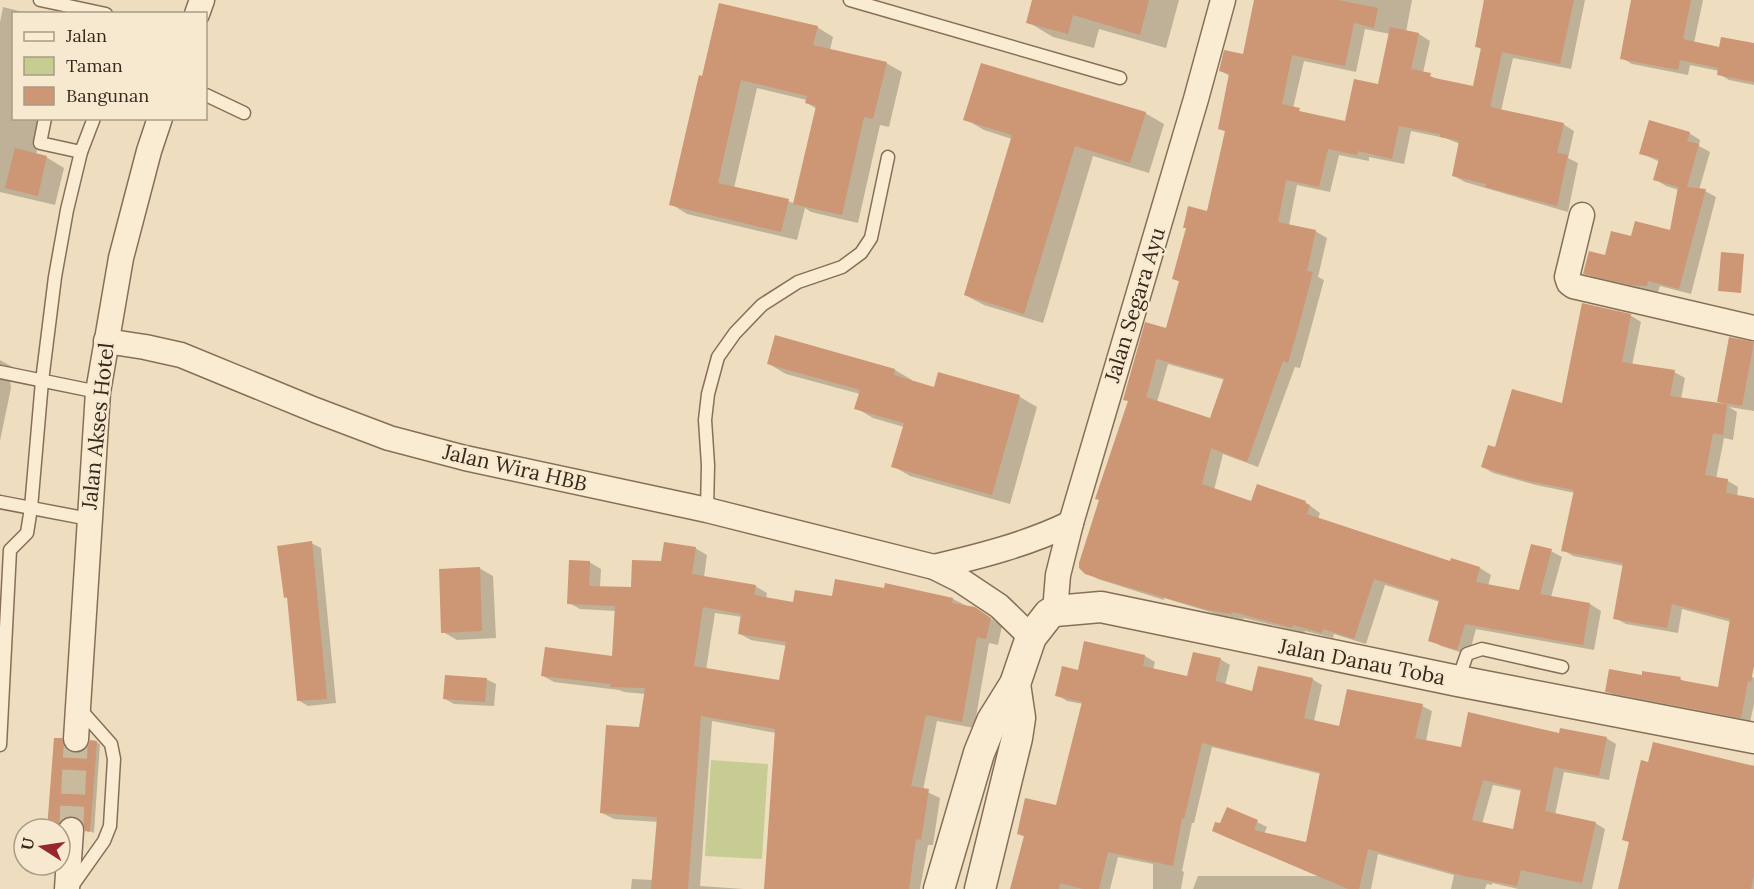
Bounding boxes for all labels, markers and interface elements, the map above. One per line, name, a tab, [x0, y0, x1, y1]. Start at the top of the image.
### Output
legend	[12, 12, 207, 120]
text: Jalan	[65, 24, 107, 47]
text: Taman	[66, 54, 123, 77]
text: Bangunan	[66, 84, 149, 107]
street label: Jalan Segara Ayu	[1098, 224, 1171, 387]
street label: Jalan Akses Hotel	[75, 341, 120, 512]
street label: Jalan Wira HBB	[439, 438, 590, 497]
street label: Jalan Danau Toba	[1276, 632, 1448, 691]
north arrow	[12, 817, 72, 877]
text: U	[16, 836, 38, 852]

